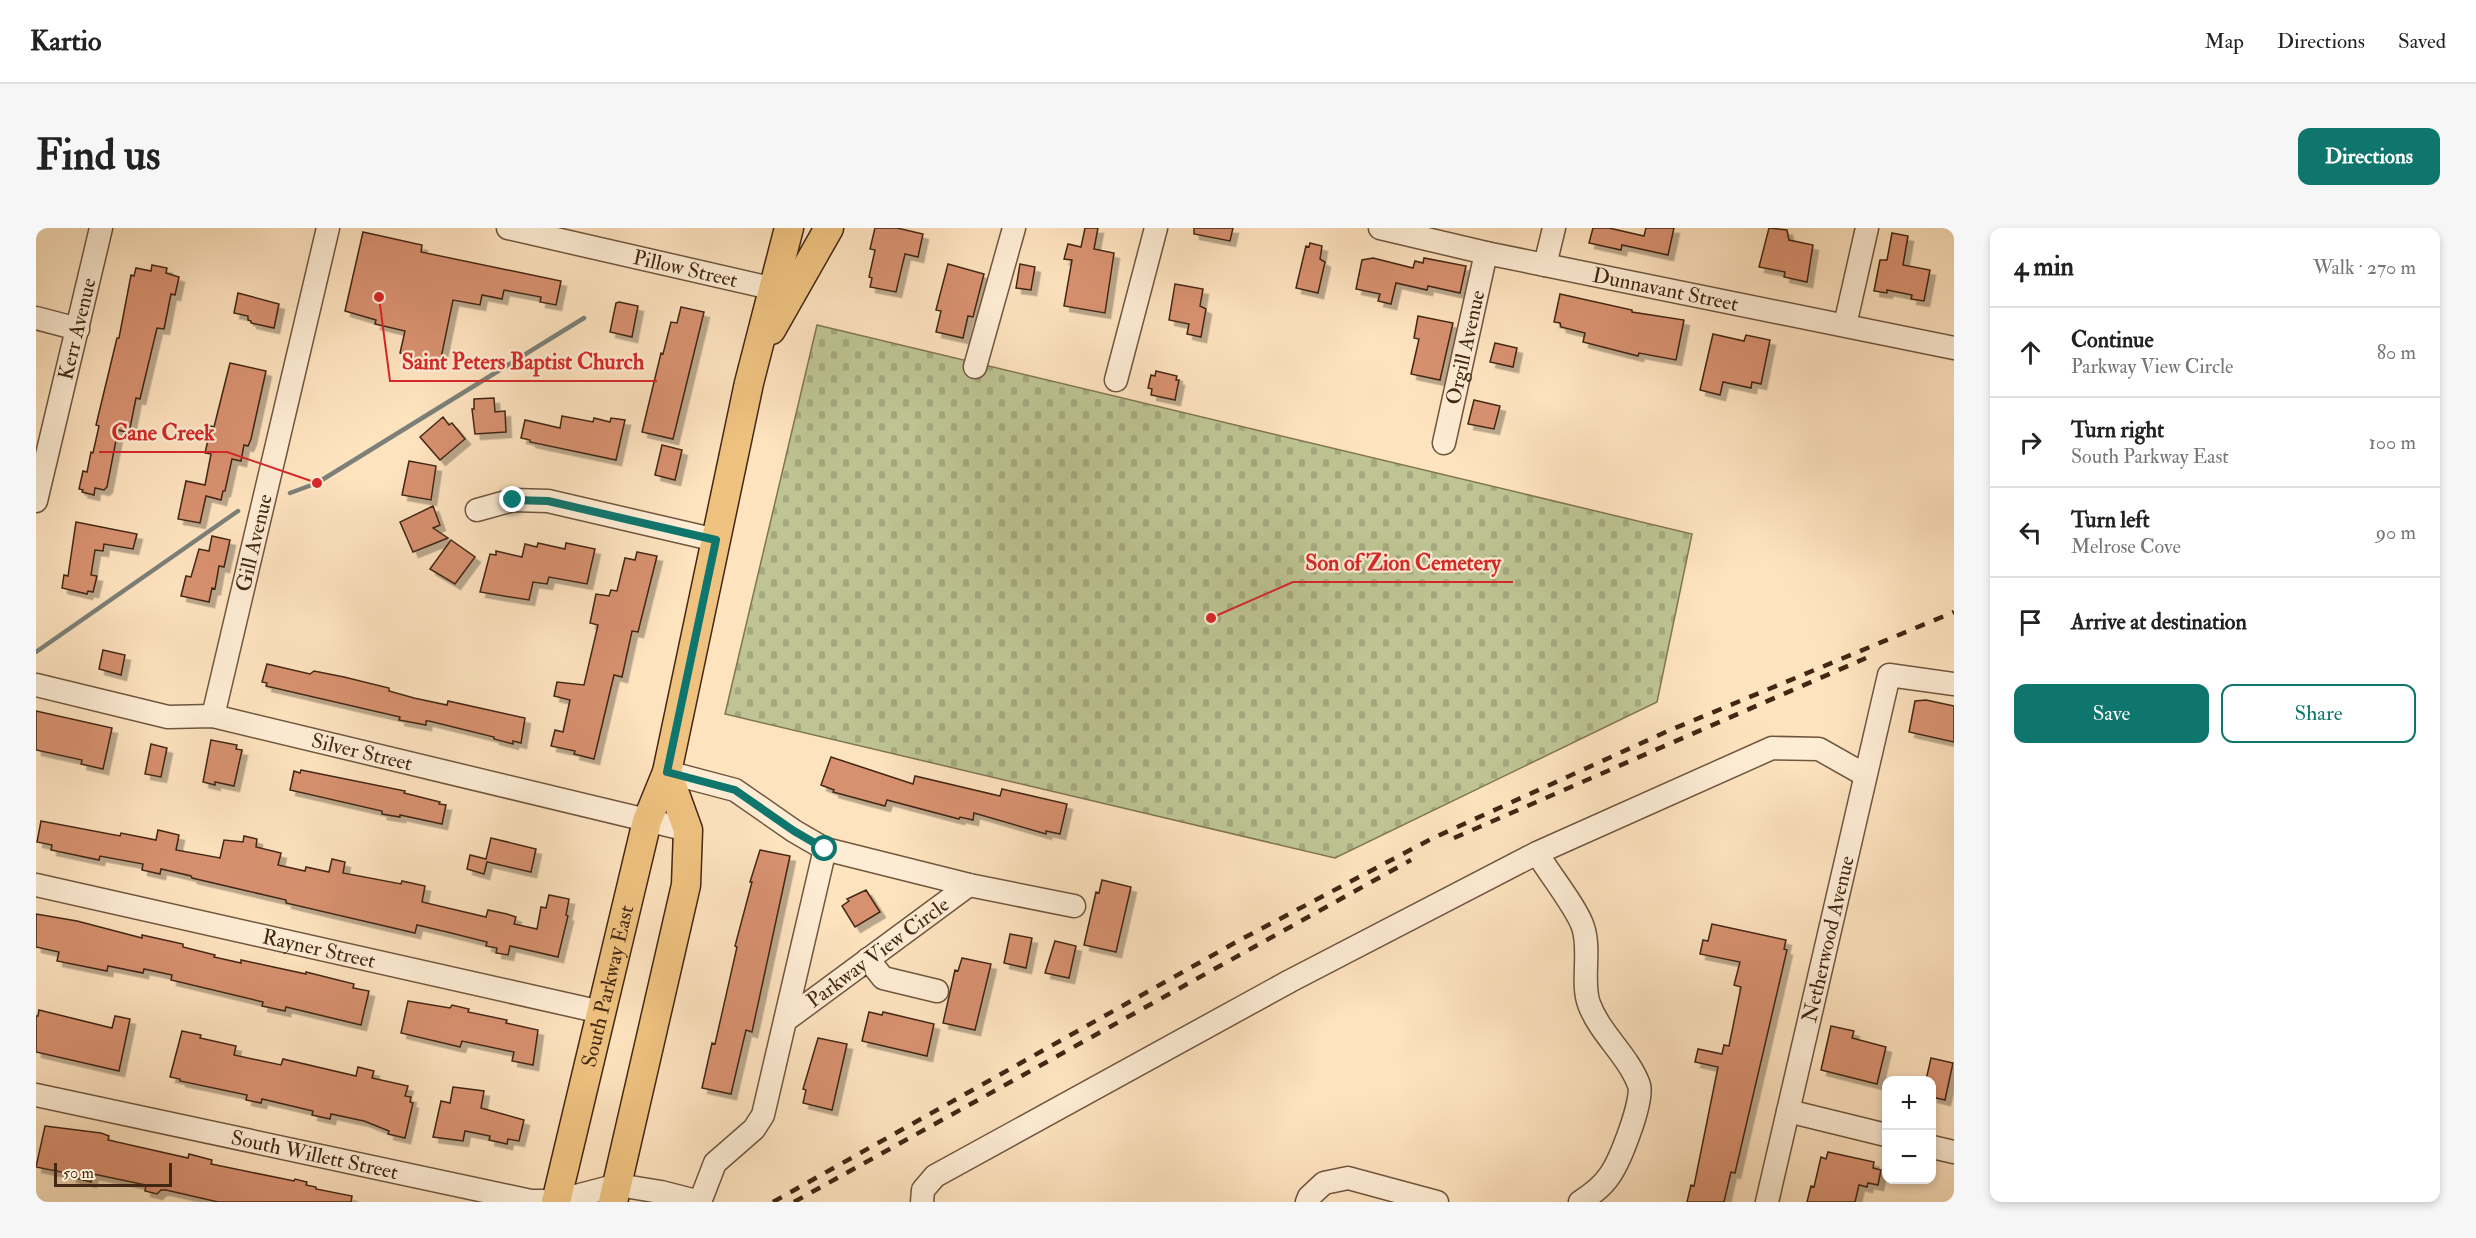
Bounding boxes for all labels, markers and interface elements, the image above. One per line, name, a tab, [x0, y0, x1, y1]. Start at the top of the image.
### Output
text: Kartio	[30, 24, 101, 59]
text: Map	[2204, 28, 2244, 55]
text: Directions	[2277, 28, 2365, 55]
text: Saved	[2398, 28, 2446, 55]
button: Directions	[2298, 128, 2440, 185]
text: Find us	[36, 130, 160, 182]
street label: Pillow Street	[630, 244, 740, 294]
text: 4 min	[2014, 251, 2074, 283]
text: Walk · 270 m	[2313, 255, 2416, 280]
street label: Dunnavant Street	[1590, 262, 1741, 318]
street label: Kerr Avenue	[52, 275, 103, 383]
street label: Orgill Avenue	[1440, 287, 1491, 407]
text: Continue	[2071, 326, 2154, 354]
icon: ahead	[2014, 336, 2047, 369]
text: 80 m	[2377, 340, 2416, 365]
callout: Saint Peters Baptist Church	[390, 341, 657, 381]
text: Saint Peters Baptist Church	[402, 348, 645, 377]
text: Parkway View Circle	[2071, 354, 2233, 379]
callout: Cane Creek	[99, 412, 227, 452]
text: Turn right	[2071, 416, 2164, 444]
text: Cane Creek	[111, 419, 215, 447]
icon: right	[2014, 426, 2047, 459]
text: 100 m	[2369, 430, 2416, 455]
text: South Parkway East	[2071, 444, 2229, 469]
route end	[499, 486, 525, 512]
street label: Gill Avenue	[230, 491, 279, 594]
text: Turn left	[2071, 506, 2150, 534]
icon: left	[2014, 516, 2047, 549]
text: 90 m	[2376, 520, 2416, 545]
text: Melrose Cove	[2071, 534, 2181, 559]
callout: Son of Zion Cemetery	[1293, 542, 1513, 582]
text: Son of Zion Cemetery	[1305, 549, 1502, 578]
icon: arrive	[2014, 606, 2047, 639]
text: Arrive at destination	[2071, 608, 2247, 636]
button: Save	[2014, 684, 2209, 743]
button: Share	[2221, 684, 2416, 743]
street label: Silver Street	[309, 727, 415, 777]
route start	[811, 835, 837, 861]
street label: Netherwood Avenue	[1796, 853, 1861, 1025]
street label: Parkway View Circle	[801, 891, 955, 1014]
street label: South Parkway East	[576, 902, 640, 1070]
street label: Rayner Street	[260, 923, 378, 975]
map controls	[1882, 1076, 1936, 1184]
button: +	[1882, 1076, 1936, 1130]
street label: South Willett Street	[229, 1124, 401, 1186]
button: −	[1882, 1130, 1936, 1184]
scale bar	[54, 1160, 172, 1188]
text: 50 m	[63, 1163, 94, 1183]

